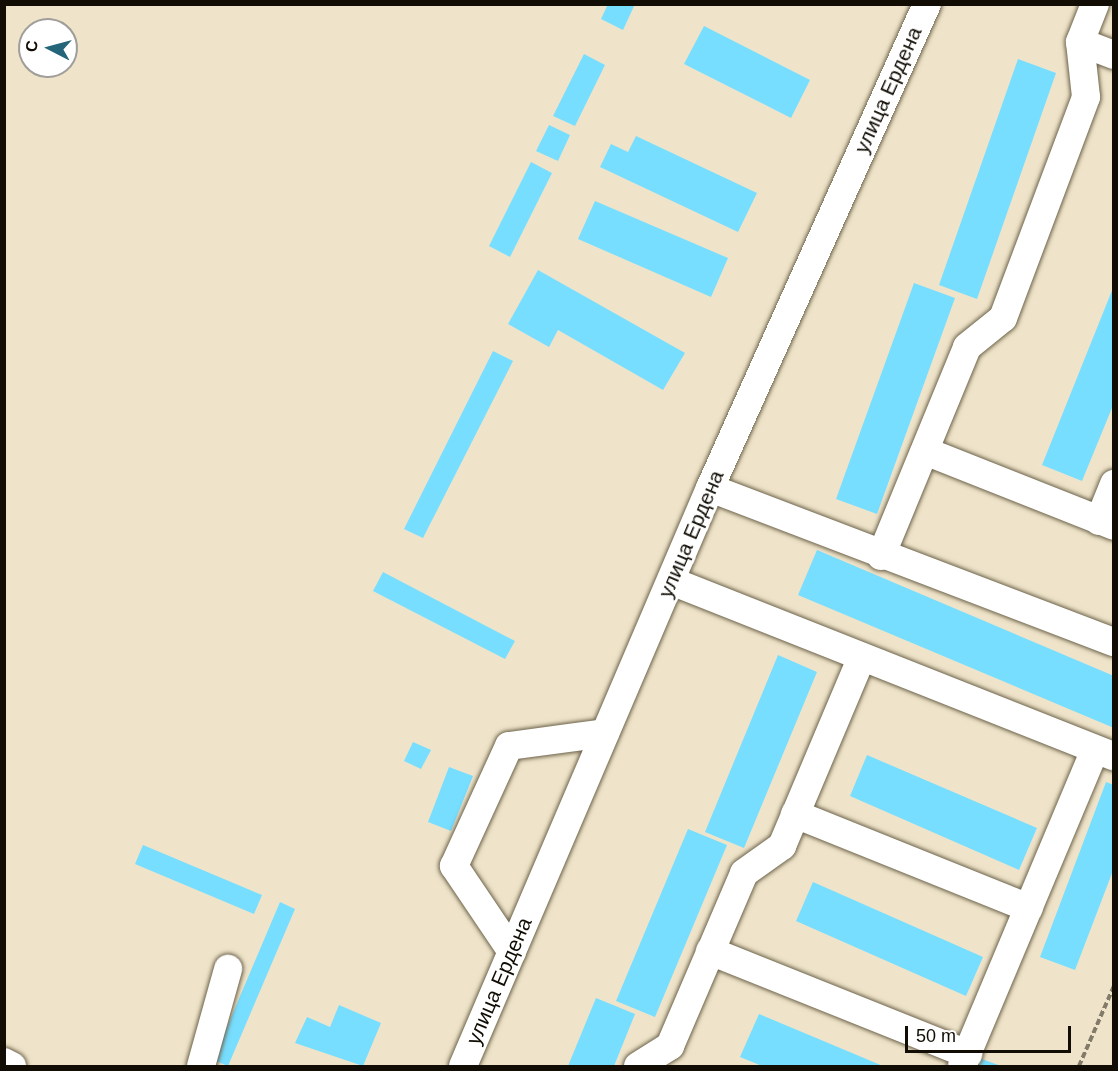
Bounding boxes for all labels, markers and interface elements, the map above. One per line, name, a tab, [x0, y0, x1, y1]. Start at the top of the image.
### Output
north arrow	[18, 18, 78, 78]
street label: улица Ердена	[849, 23, 927, 157]
text: С	[23, 40, 41, 53]
street label: улица Ердена	[653, 466, 729, 602]
street label: улица Ердена	[461, 913, 537, 1049]
scale bar	[908, 1014, 1074, 1052]
text: 50 m	[916, 1026, 956, 1046]

